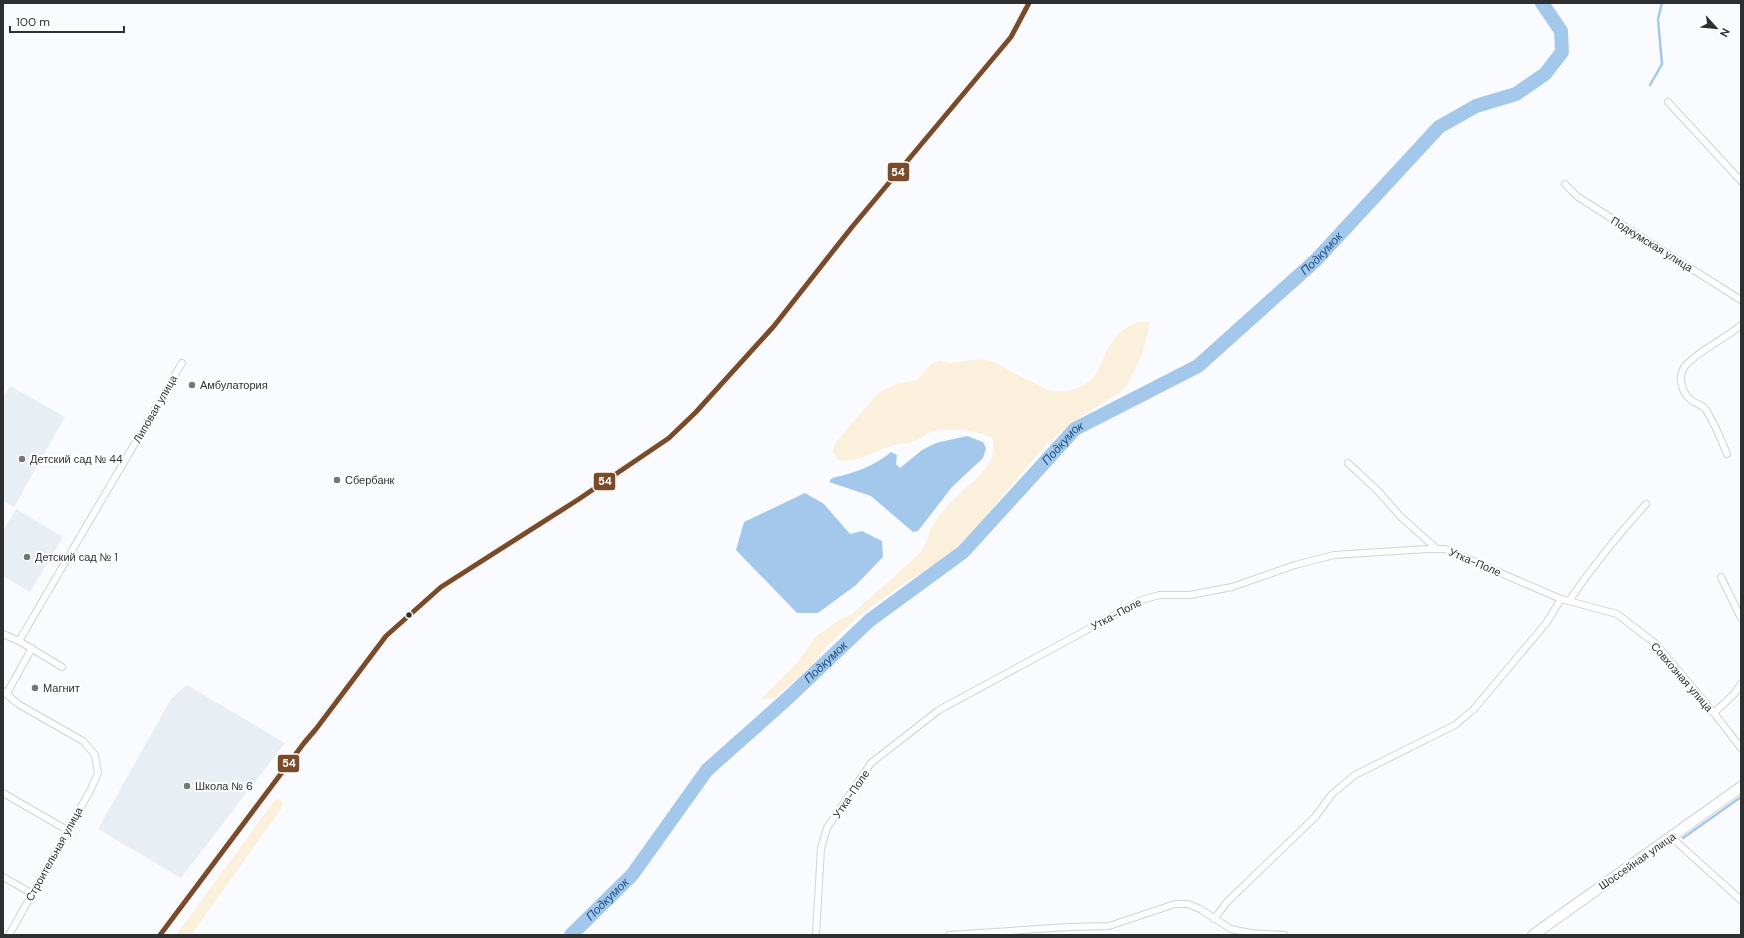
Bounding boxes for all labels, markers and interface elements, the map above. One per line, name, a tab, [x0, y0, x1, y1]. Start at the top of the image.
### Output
scale bar	[10, 8, 124, 34]
north arrow	[1696, 8, 1736, 48]
text: 100 m	[16, 14, 50, 30]
text: N	[1717, 26, 1733, 39]
line badge: 54	[887, 162, 910, 182]
text: 54	[891, 165, 905, 179]
street label: Подкумская улица	[1608, 213, 1696, 275]
water label: Подкумок	[1297, 227, 1347, 278]
street label: Липовая улица	[130, 372, 181, 446]
place label: Амбулатория	[200, 378, 268, 392]
marker: Амбулатория	[187, 380, 197, 390]
water label: Подкумок	[1038, 417, 1087, 468]
place label: Детский сад № 44	[30, 452, 123, 466]
marker: Детский сад № 44	[17, 454, 27, 464]
line badge: 54	[593, 472, 616, 491]
place label: Сбербанк	[345, 473, 395, 487]
text: 54	[598, 474, 612, 488]
marker: Сбербанк	[332, 475, 342, 485]
street label: Утка-Поле	[1447, 545, 1503, 579]
place label: Детский сад № 1	[35, 550, 118, 564]
marker: Детский сад № 1	[22, 552, 32, 562]
street label: Утка-Поле	[1088, 595, 1144, 633]
unlabelled marker	[404, 610, 414, 620]
water label: Подкумок	[800, 637, 852, 687]
street label: Совхозная улица	[1648, 639, 1717, 715]
place label: Магнит	[43, 681, 80, 695]
marker: Магнит	[30, 683, 40, 693]
line badge: 54	[277, 754, 300, 773]
text: 54	[282, 756, 296, 770]
street label: Утка-Поле	[830, 767, 872, 821]
place label: Школа № 6	[195, 779, 253, 793]
marker: Школа № 6	[182, 781, 192, 791]
street label: Строительная улица	[22, 804, 86, 904]
street label: Шоссейная улица	[1596, 829, 1679, 893]
water label: Подкумок	[582, 874, 633, 924]

